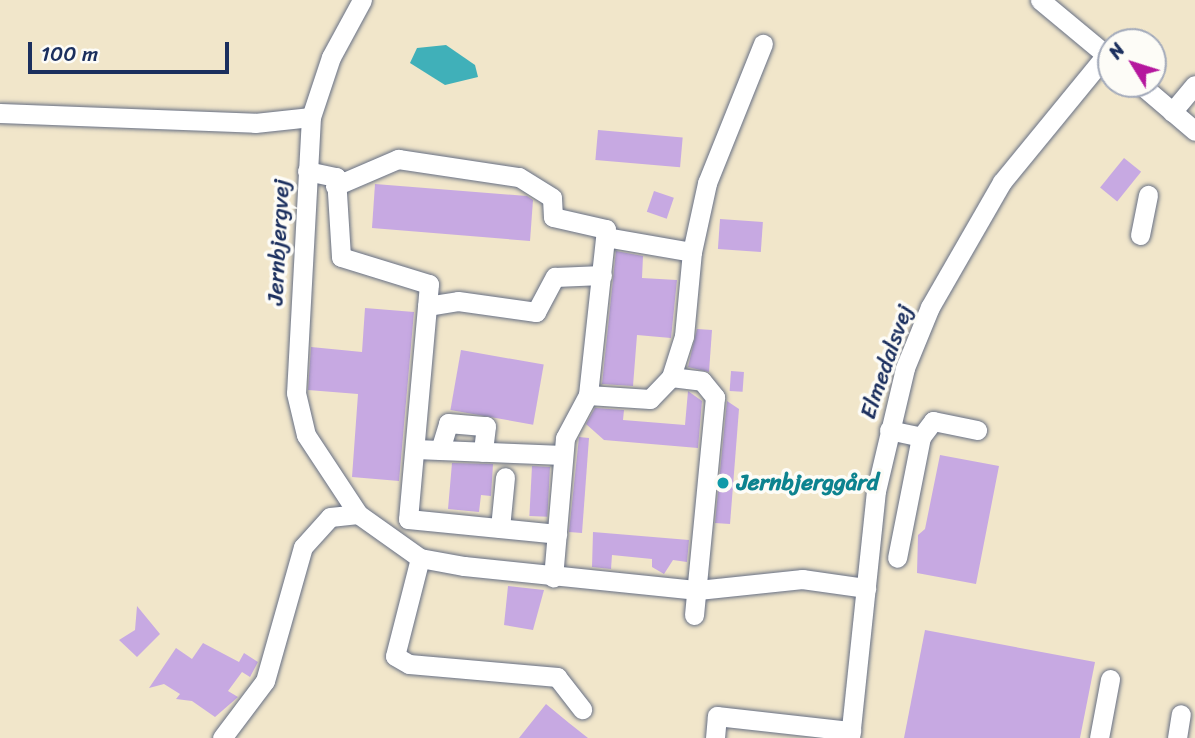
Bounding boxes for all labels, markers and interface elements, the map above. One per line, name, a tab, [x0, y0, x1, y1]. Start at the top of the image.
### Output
scale bar	[32, 28, 233, 72]
north arrow	[1097, 28, 1167, 98]
text: 100 m	[41, 35, 98, 73]
text: N	[1100, 36, 1134, 66]
street label: Jernbjergvej	[262, 178, 296, 306]
street label: Elmedalsvej	[855, 301, 919, 423]
place label: Jernbjerggård	[737, 469, 879, 497]
marker: Jernbjerggård	[715, 475, 731, 491]

